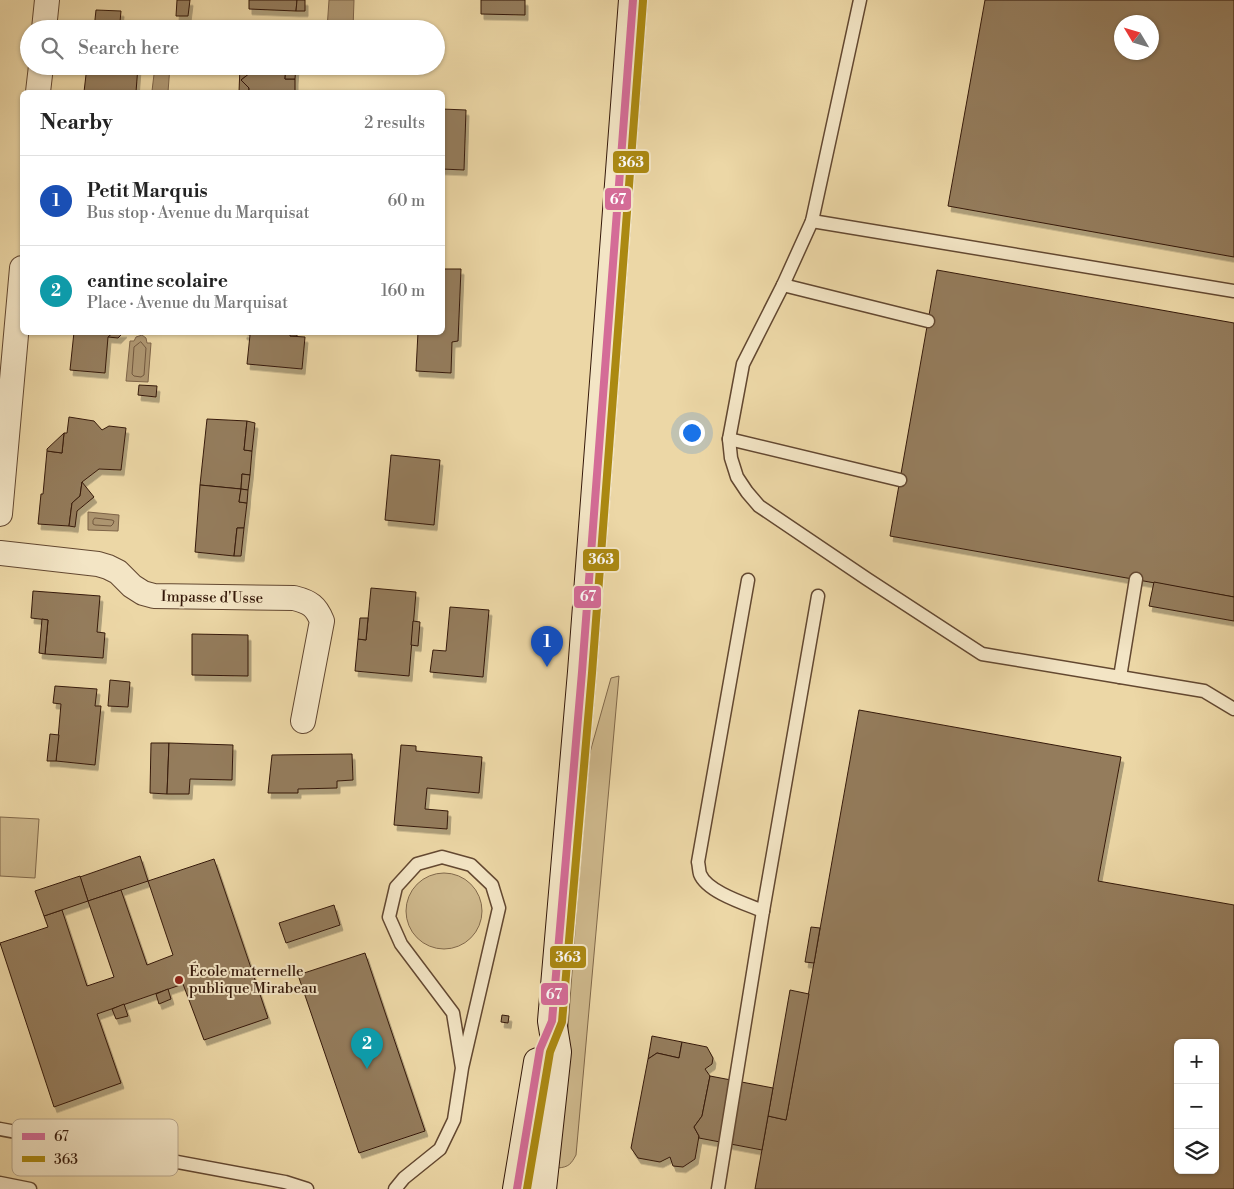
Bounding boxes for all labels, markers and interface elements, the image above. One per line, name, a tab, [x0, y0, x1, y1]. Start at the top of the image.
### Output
north arrow	[1114, 15, 1159, 60]
search box	[20, 20, 445, 75]
icon: search	[38, 34, 66, 62]
text: Search here	[78, 36, 179, 60]
text: Nearby	[40, 110, 113, 136]
text: 2 results	[364, 113, 425, 133]
line badge: 363	[612, 150, 650, 174]
text: 363	[618, 154, 644, 172]
text: Petit Marquis	[87, 179, 208, 203]
line badge: 67	[604, 187, 632, 211]
text: 1	[52, 191, 60, 211]
text: 60 m	[387, 191, 425, 211]
text: 67	[610, 191, 627, 209]
text: Bus stop · Avenue du Marquisat	[87, 203, 309, 223]
text: cantine scolaire	[87, 269, 228, 293]
text: 2	[51, 281, 61, 301]
text: 160 m	[381, 281, 425, 301]
text: Place · Avenue du Marquisat	[87, 293, 288, 313]
your location	[679, 420, 705, 446]
line badge: 363	[582, 548, 620, 572]
text: 363	[588, 551, 614, 569]
line badge: 67	[573, 585, 602, 609]
street label: Impasse d'Usse	[161, 587, 263, 608]
text: 67	[580, 588, 597, 606]
pin: 1	[531, 626, 563, 667]
line badge: 363	[549, 945, 587, 969]
text: 363	[555, 949, 581, 967]
place label: École maternelle publique Mirabeau	[189, 961, 318, 998]
marker: École maternelle publique Mirabeau	[173, 974, 185, 986]
line badge: 67	[540, 982, 569, 1006]
text: 67	[546, 986, 563, 1004]
pin: 2	[351, 1028, 383, 1069]
map controls	[1174, 1039, 1219, 1174]
button: +	[1174, 1039, 1219, 1084]
button: −	[1174, 1084, 1219, 1129]
legend	[12, 1119, 178, 1176]
text: 67	[54, 1128, 69, 1146]
button: layers	[1174, 1129, 1219, 1174]
text: 363	[54, 1151, 78, 1169]

